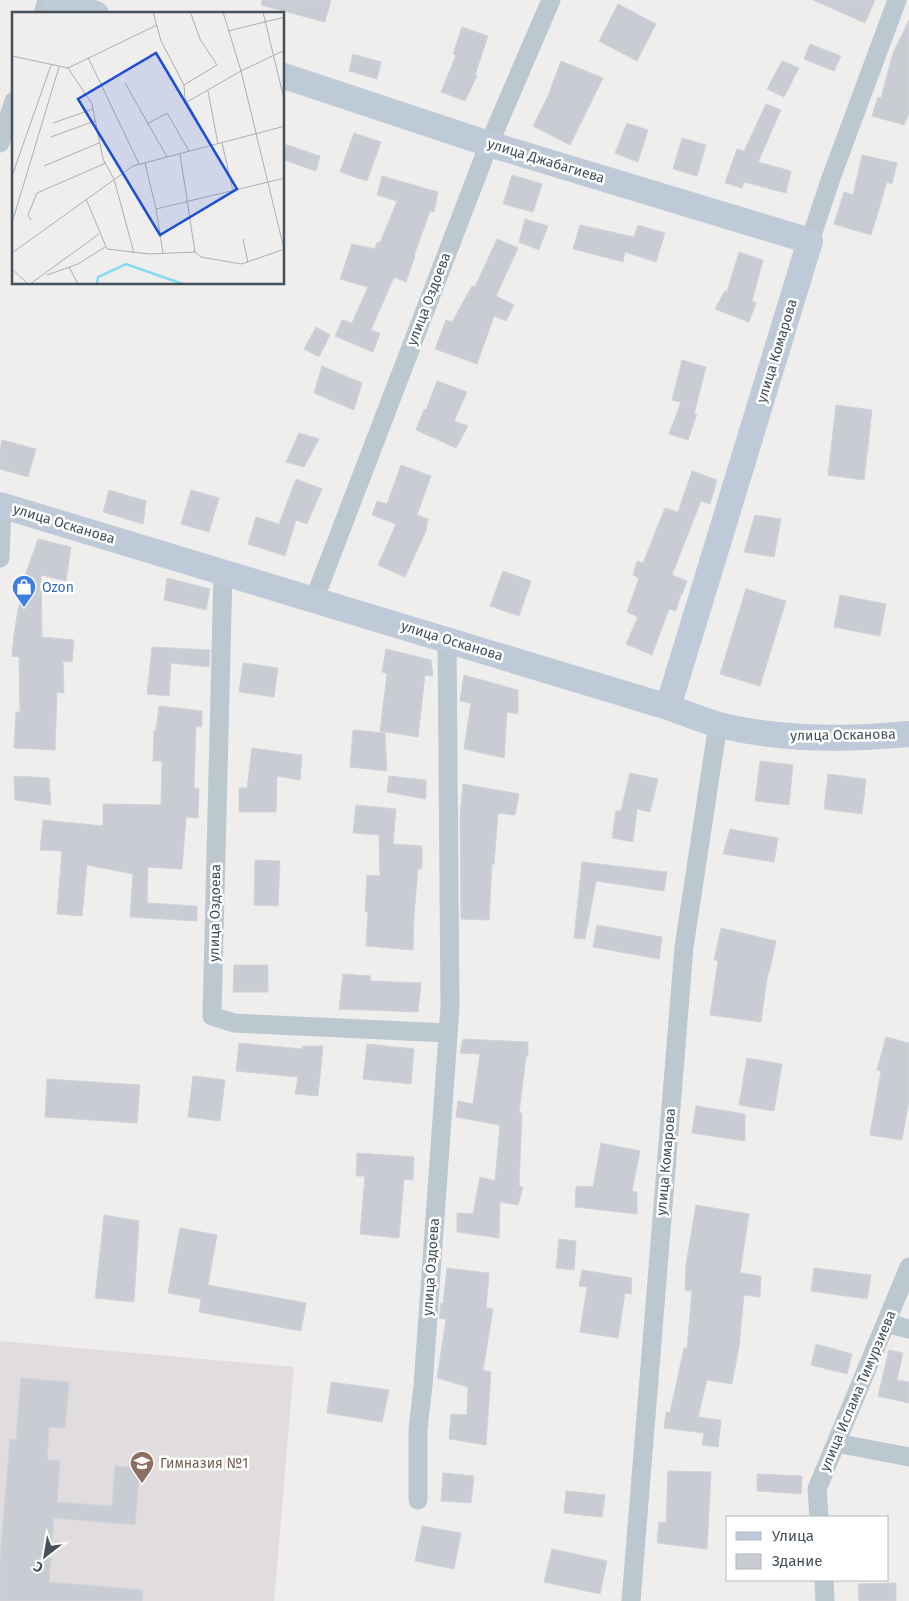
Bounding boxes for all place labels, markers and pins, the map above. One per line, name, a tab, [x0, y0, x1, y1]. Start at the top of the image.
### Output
shop icon: Ozon	[11, 574, 37, 608]
place label: Ozon	[42, 579, 74, 596]
school or university icon: Гимназия №1	[129, 1450, 155, 1484]
place label: Гимназия №1	[160, 1455, 248, 1472]

